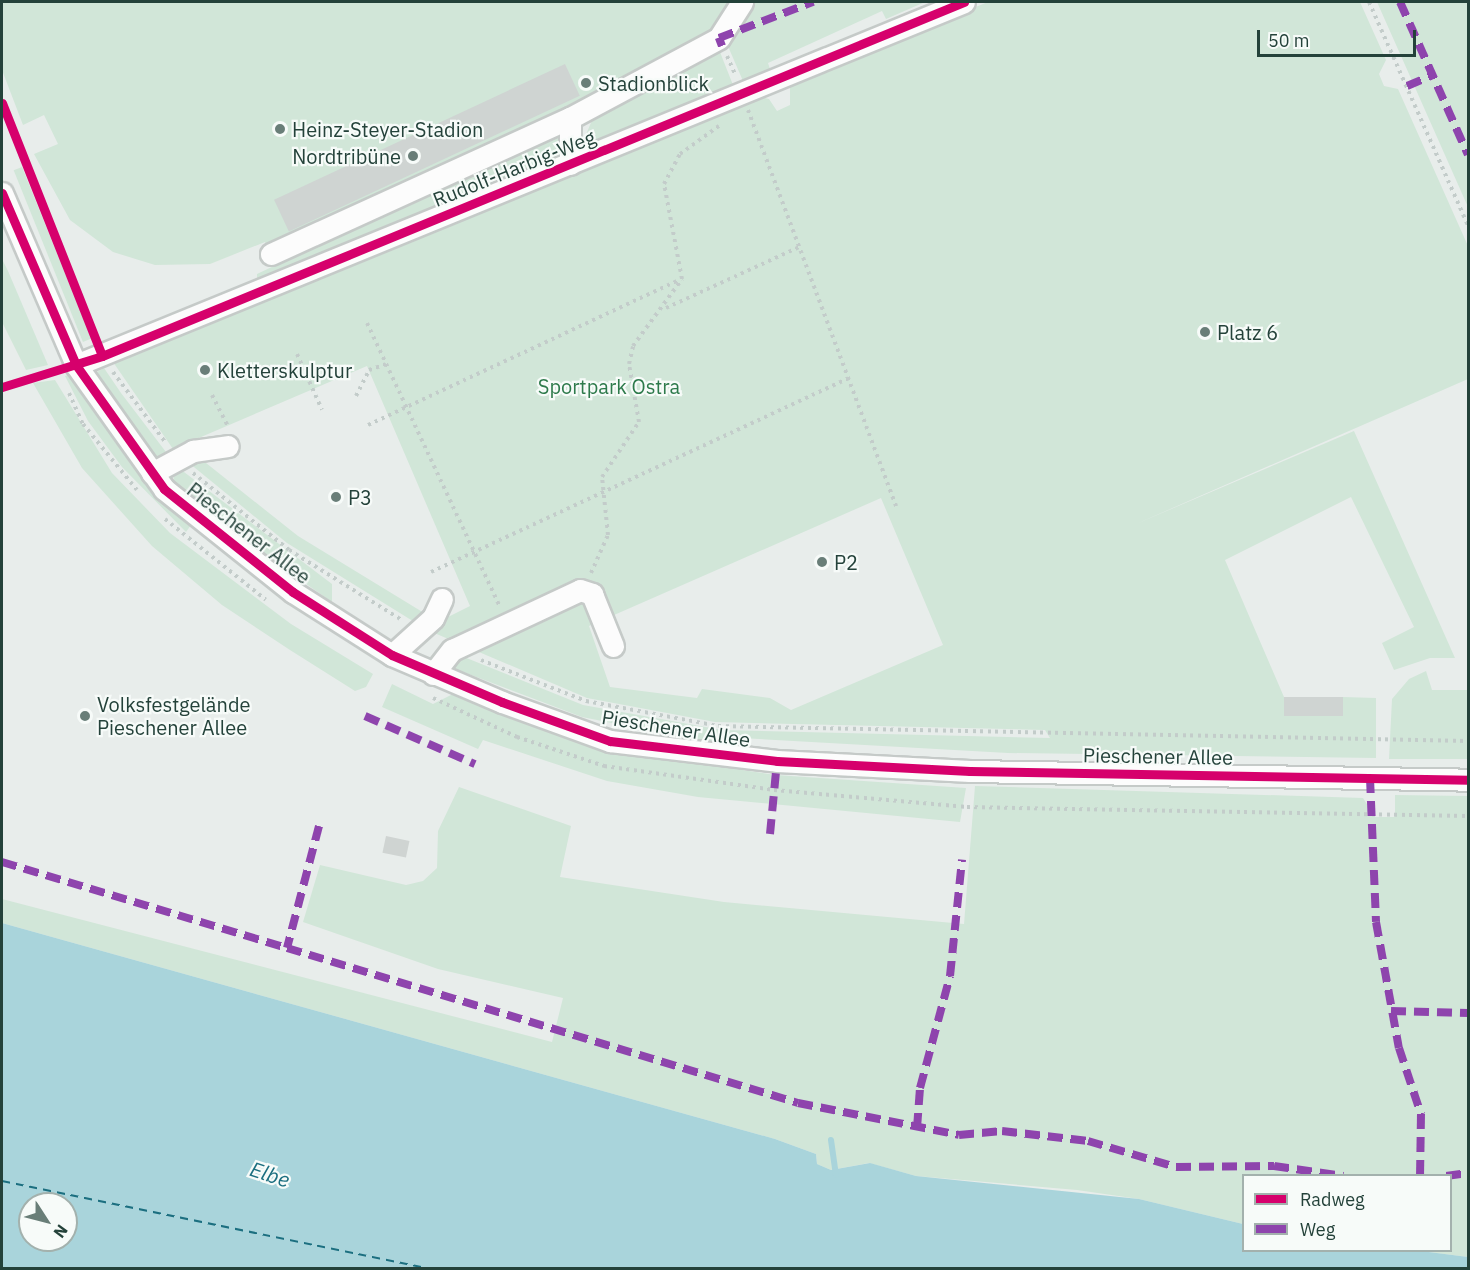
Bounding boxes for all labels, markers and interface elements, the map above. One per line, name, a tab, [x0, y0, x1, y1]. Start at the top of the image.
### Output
scale bar	[1260, 18, 1419, 56]
text: 50 m	[1268, 29, 1310, 52]
place label: Stadionblick	[598, 71, 709, 95]
marker: Stadionblick	[579, 76, 593, 90]
place label: Heinz-Steyer-Stadion	[292, 117, 483, 141]
marker: Heinz-Steyer-Stadion	[273, 122, 287, 136]
street label: Rudolf-Harbig-Weg	[429, 124, 599, 212]
place label: Nordtribüne	[292, 144, 401, 168]
marker: Nordtribüne	[406, 149, 420, 163]
place label: Platz 6	[1217, 320, 1278, 344]
marker: Platz 6	[1198, 325, 1212, 339]
place label: Kletterskulptur	[217, 358, 352, 382]
marker: Kletterskulptur	[198, 363, 212, 377]
park label: Sportpark Ostra	[538, 374, 680, 398]
street label: Pieschener Allee	[182, 477, 316, 589]
place label: P3	[348, 485, 372, 509]
marker: P3	[329, 490, 343, 504]
place label: P2	[834, 550, 858, 574]
marker: P2	[815, 555, 829, 569]
place label: Volksfestgelände Pieschener Allee	[97, 692, 250, 739]
street label: Pieschener Allee	[600, 704, 752, 752]
marker: Volksfestgelände Pieschener Allee	[78, 709, 92, 723]
street label: Pieschener Allee	[1083, 743, 1233, 769]
water label: Elbe	[247, 1156, 293, 1192]
legend	[1242, 1174, 1452, 1252]
text: Radweg	[1300, 1188, 1365, 1211]
north arrow	[18, 1192, 78, 1252]
text: Weg	[1300, 1218, 1335, 1241]
text: N	[49, 1221, 72, 1242]

